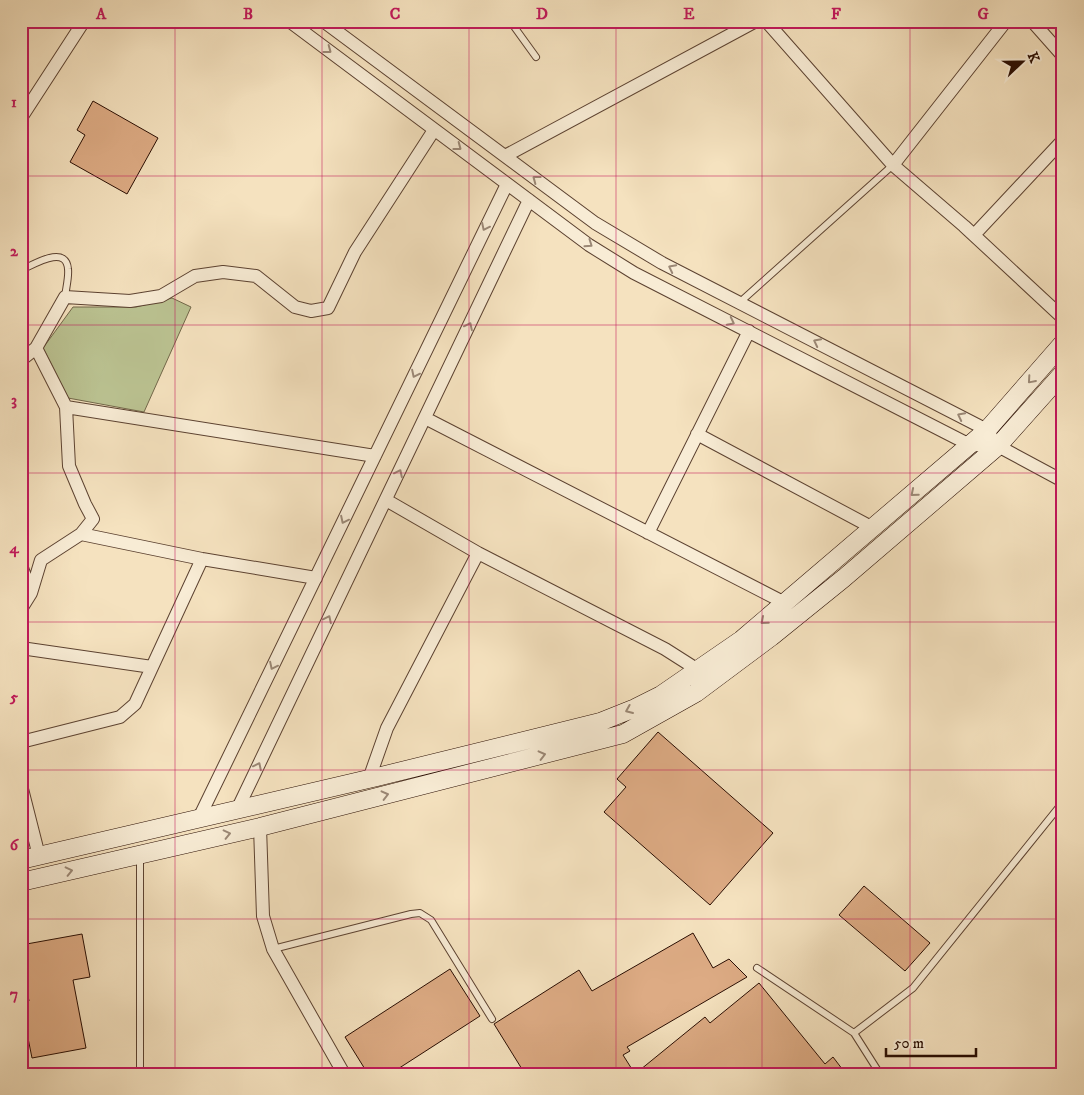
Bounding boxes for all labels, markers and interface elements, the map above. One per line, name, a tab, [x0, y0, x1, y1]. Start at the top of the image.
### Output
text: A	[95, 4, 107, 24]
text: B	[243, 4, 253, 24]
text: C	[390, 4, 400, 24]
text: D	[536, 4, 548, 24]
text: E	[683, 4, 695, 24]
text: F	[831, 4, 841, 24]
text: G	[977, 4, 989, 24]
north arrow	[996, 38, 1046, 88]
one-way arrow	[322, 45, 331, 53]
text: K	[1023, 50, 1044, 67]
text: 1	[11, 92, 17, 112]
one-way arrow	[452, 142, 461, 150]
one-way arrow	[533, 177, 542, 185]
one-way arrow	[482, 222, 492, 231]
one-way arrow	[583, 238, 593, 247]
text: 2	[10, 241, 19, 261]
one-way arrow	[668, 264, 677, 274]
one-way arrow	[726, 316, 735, 327]
one-way arrow	[463, 323, 473, 332]
one-way arrow	[813, 338, 822, 348]
one-way arrow	[410, 369, 421, 378]
one-way arrow	[1027, 374, 1036, 383]
text: 3	[11, 390, 17, 410]
one-way arrow	[957, 412, 966, 422]
one-way arrow	[392, 469, 403, 478]
one-way arrow	[911, 487, 920, 495]
one-way arrow	[340, 515, 350, 524]
text: 4	[8, 538, 19, 558]
one-way arrow	[761, 615, 770, 623]
one-way arrow	[322, 616, 332, 625]
one-way arrow	[269, 661, 279, 670]
text: 5	[9, 687, 18, 707]
one-way arrow	[625, 704, 634, 714]
one-way arrow	[538, 750, 546, 760]
one-way arrow	[252, 762, 262, 771]
one-way arrow	[380, 790, 389, 801]
one-way arrow	[223, 830, 232, 840]
text: 6	[10, 835, 20, 855]
one-way arrow	[64, 866, 73, 876]
text: 7	[10, 984, 18, 1004]
scale bar	[886, 1025, 976, 1057]
text: 50 m	[894, 1034, 924, 1053]

